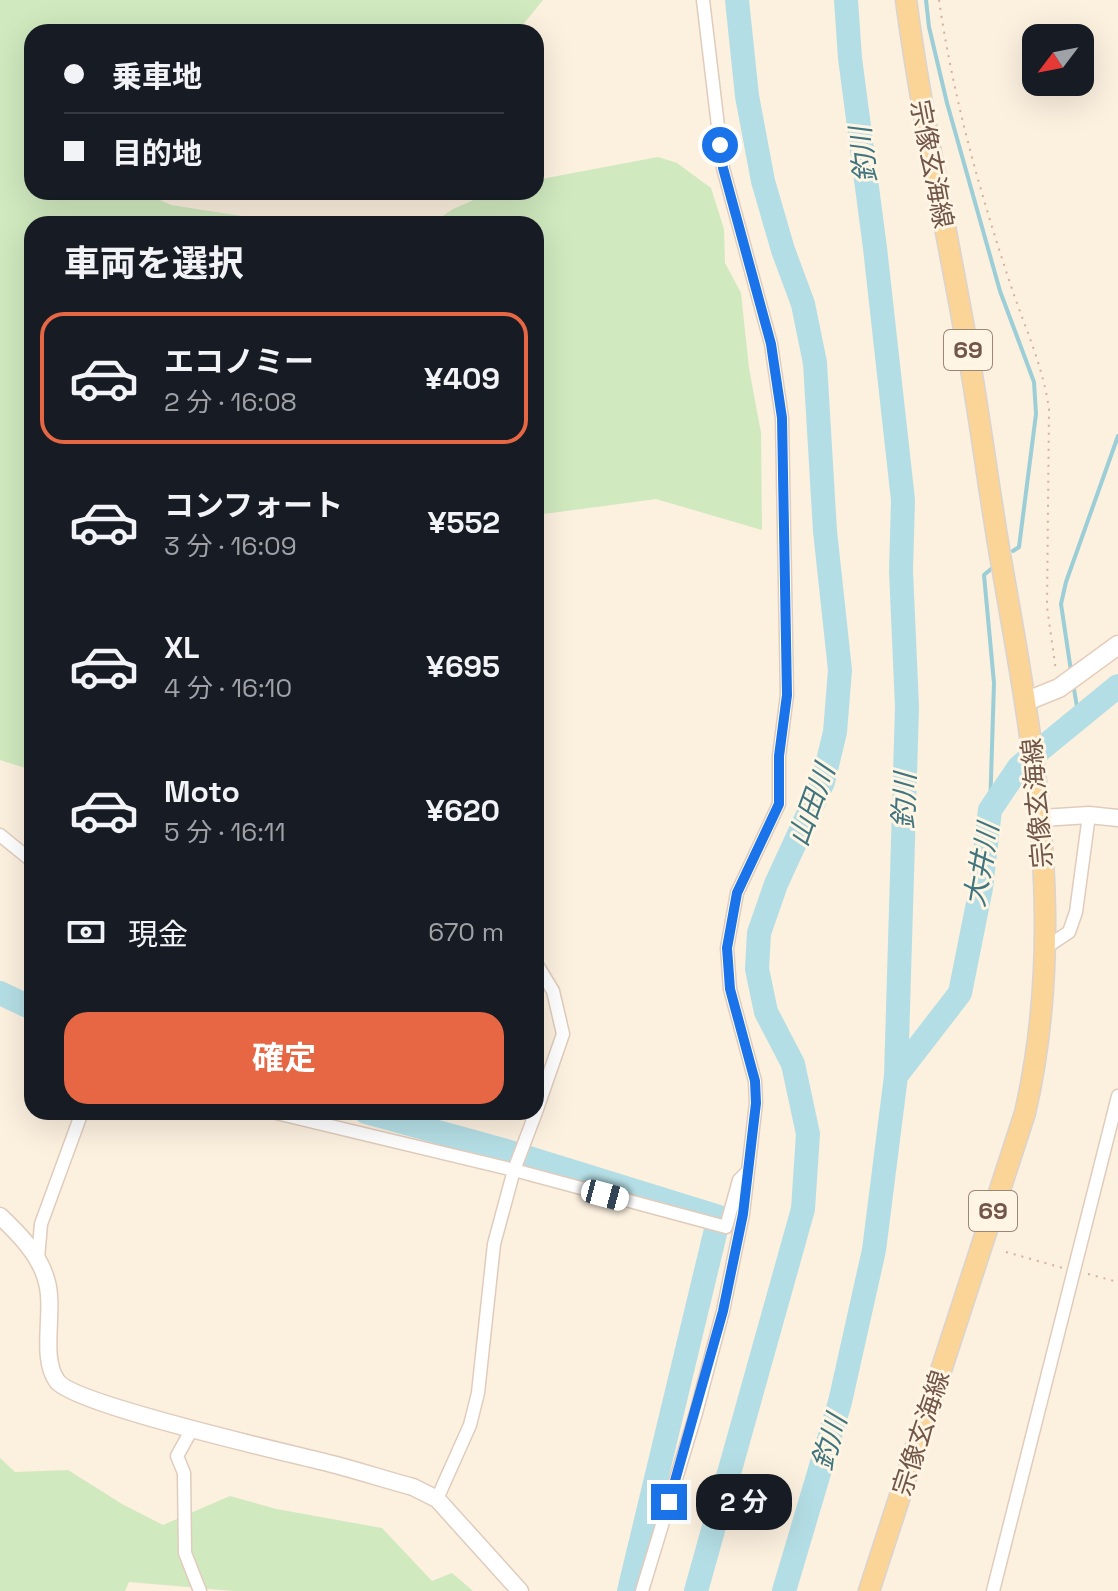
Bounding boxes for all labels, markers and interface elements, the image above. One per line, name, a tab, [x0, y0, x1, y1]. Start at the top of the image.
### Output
north arrow	[1022, 24, 1094, 96]
map controls	[1022, 24, 1094, 96]
text: 乗車地	[112, 57, 202, 96]
street label: 宗像玄海線	[903, 97, 961, 231]
water label: 釣川	[841, 122, 884, 185]
route start	[702, 127, 738, 163]
text: 目的地	[112, 134, 202, 173]
text: 車両を選択	[64, 241, 244, 287]
road number: 69	[944, 330, 992, 370]
icon: car	[68, 342, 140, 414]
text: エコノミー	[164, 342, 314, 381]
text: ¥409	[424, 359, 500, 398]
text: 2 分 · 16:08	[164, 385, 297, 419]
icon: car	[68, 486, 140, 558]
text: コンフォート	[164, 486, 343, 525]
text: ¥552	[428, 503, 500, 542]
text: 3 分 · 16:09	[164, 529, 297, 563]
text: XL	[164, 628, 200, 667]
icon: car	[68, 630, 140, 702]
text: ¥695	[426, 647, 500, 686]
text: 4 分 · 16:10	[164, 671, 292, 705]
street label: 宗像玄海線	[1014, 737, 1060, 869]
water label: 山田川	[780, 757, 843, 851]
water label: 釣川	[885, 769, 923, 830]
text: Moto	[164, 772, 240, 811]
icon: car	[68, 774, 140, 846]
text: ¥620	[426, 791, 500, 830]
text: 5 分 · 16:11	[164, 815, 286, 849]
water label: 大井川	[956, 818, 1007, 909]
icon: cash	[64, 910, 108, 954]
text: 現金	[128, 915, 188, 954]
text: 670 m	[428, 915, 504, 949]
button: 確定	[64, 1012, 504, 1104]
car	[579, 1177, 631, 1213]
road number: 69	[969, 1191, 1017, 1231]
street label: 宗像玄海線	[885, 1366, 957, 1500]
water label: 釣川	[804, 1407, 855, 1474]
callout: 2 分	[697, 1474, 793, 1530]
route end	[651, 1484, 687, 1520]
text: 2 分	[720, 1485, 768, 1519]

